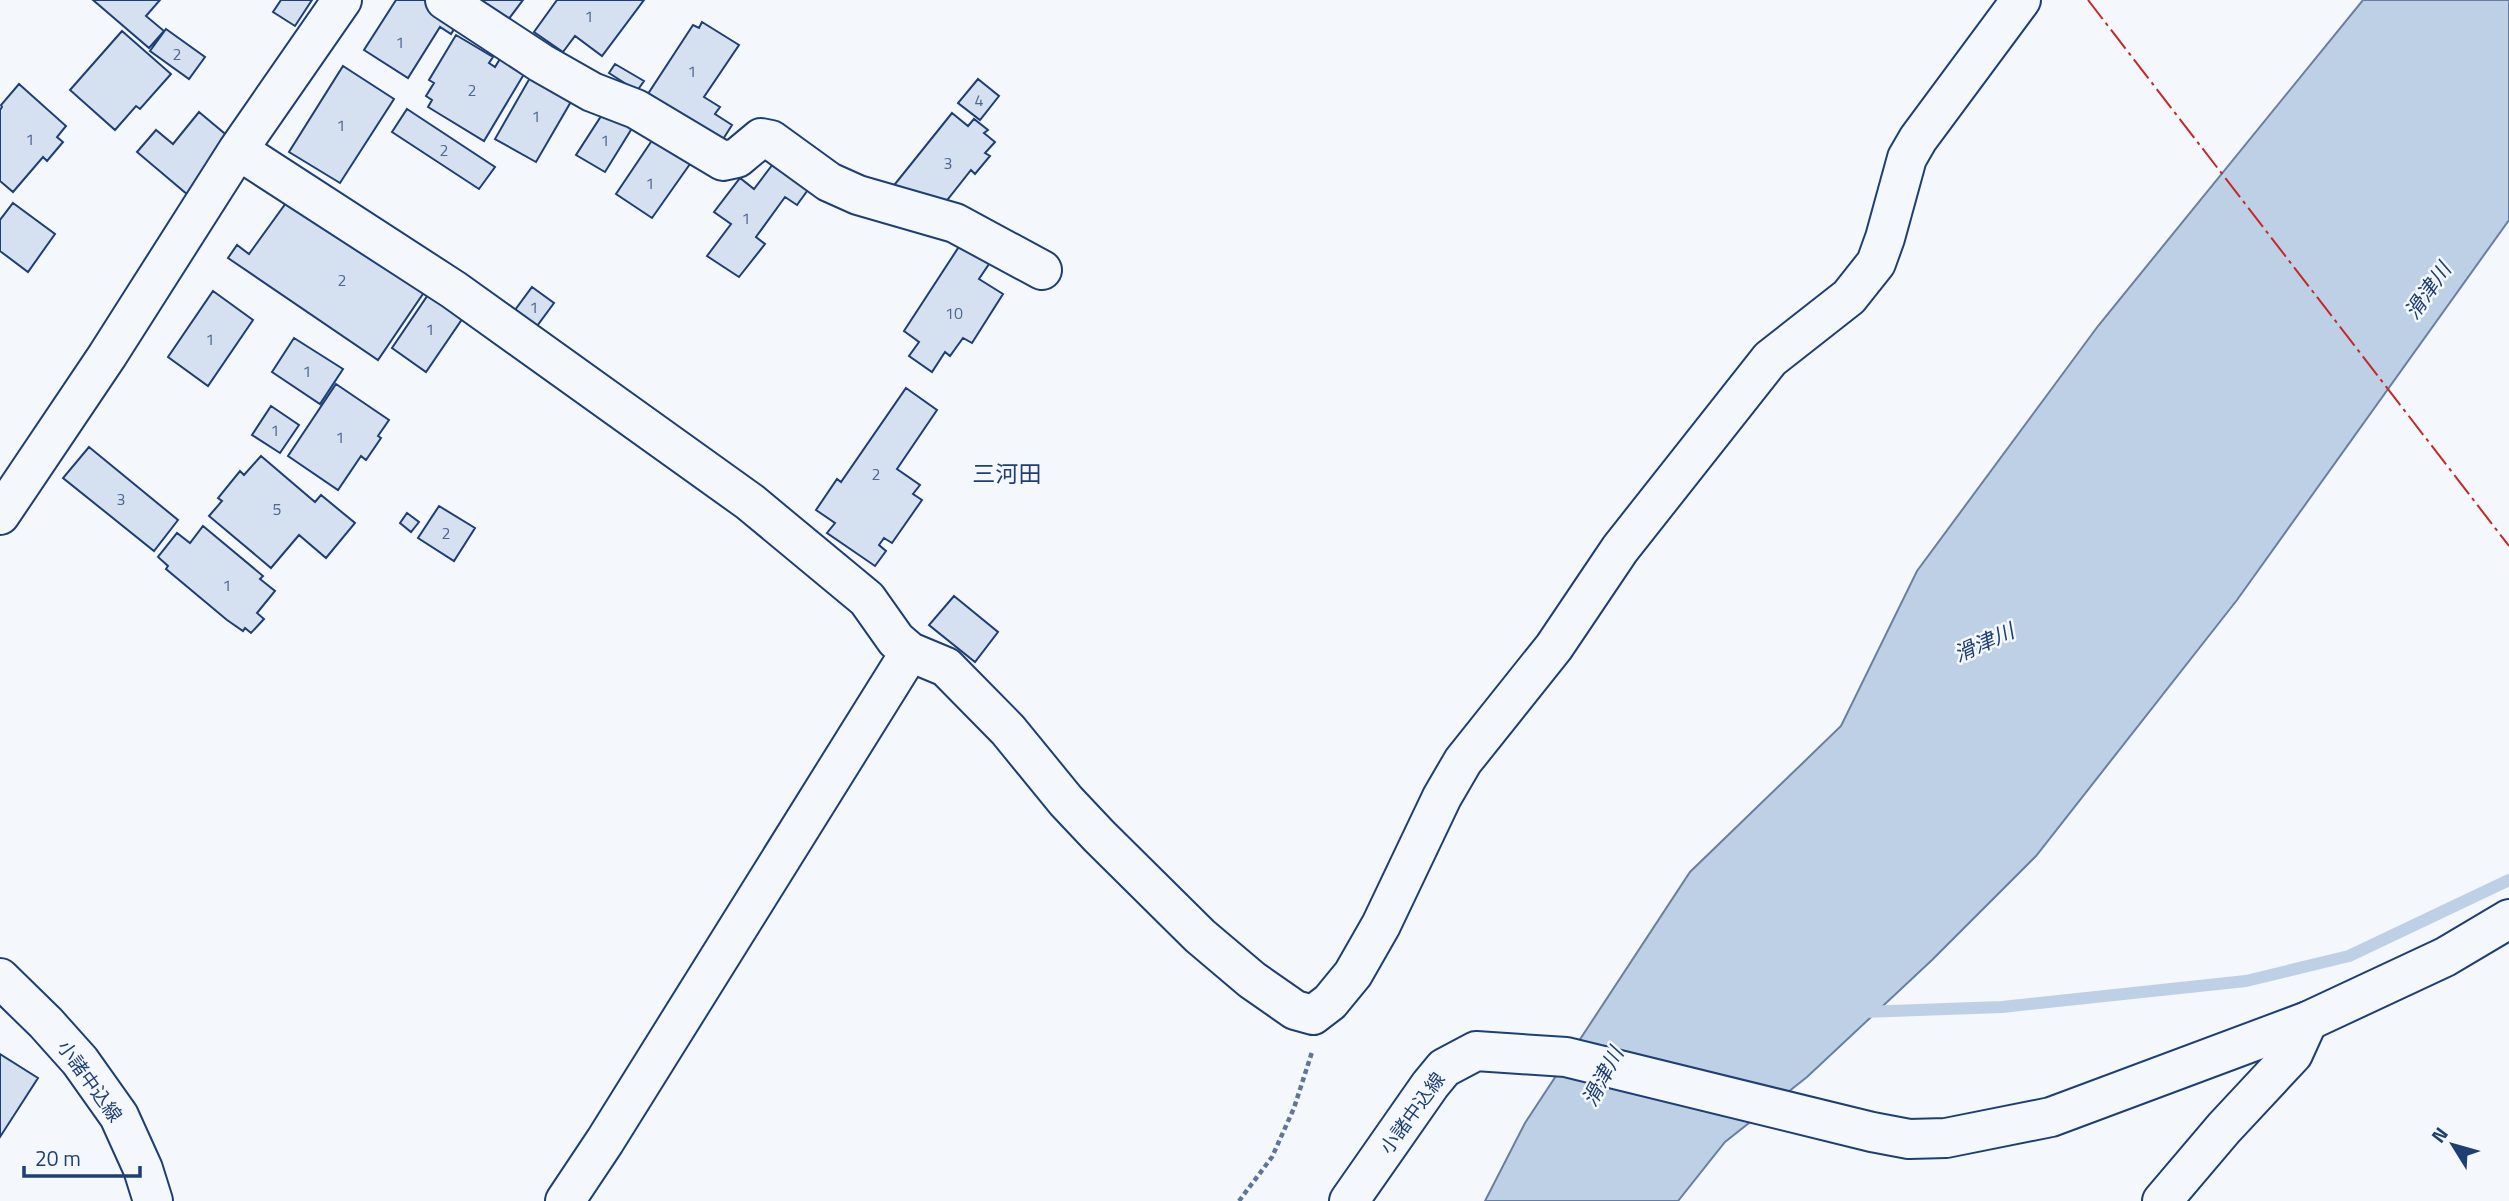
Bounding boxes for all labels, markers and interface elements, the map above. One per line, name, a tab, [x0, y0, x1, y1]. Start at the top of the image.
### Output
house number: 1	[585, 4, 593, 28]
house number: 1	[396, 30, 404, 54]
house number: 2	[173, 42, 181, 66]
house number: 1	[688, 59, 696, 83]
house number: 2	[468, 78, 476, 102]
house number: 4	[975, 88, 984, 112]
house number: 1	[532, 104, 540, 128]
house number: 1	[337, 113, 345, 137]
house number: 1	[26, 127, 34, 151]
house number: 1	[601, 128, 609, 152]
house number: 2	[440, 138, 448, 162]
house number: 3	[944, 151, 952, 175]
house number: 1	[646, 171, 654, 195]
house number: 1	[742, 206, 750, 230]
water label: 滑津川	[2396, 254, 2460, 325]
house number: 2	[338, 268, 346, 292]
house number: 1	[530, 295, 538, 319]
house number: 10	[945, 301, 963, 325]
house number: 1	[426, 317, 434, 341]
house number: 1	[206, 327, 214, 351]
house number: 1	[303, 359, 311, 383]
house number: 1	[271, 418, 279, 442]
house number: 1	[336, 425, 344, 449]
district label: 三河田	[973, 456, 1042, 491]
house number: 2	[872, 462, 880, 486]
house number: 3	[117, 487, 125, 511]
house number: 5	[273, 497, 282, 521]
house number: 2	[442, 521, 450, 545]
house number: 1	[223, 573, 231, 597]
water label: 滑津川	[1948, 614, 2021, 670]
street label: 小諸中込線	[51, 1034, 130, 1128]
water label: 滑津川	[1573, 1039, 1632, 1112]
street label: 小諸中込線	[1372, 1066, 1451, 1160]
north arrow	[2418, 1110, 2488, 1180]
text: N	[2423, 1120, 2455, 1148]
scale bar	[24, 1134, 140, 1178]
text: 20 m	[35, 1142, 81, 1174]

